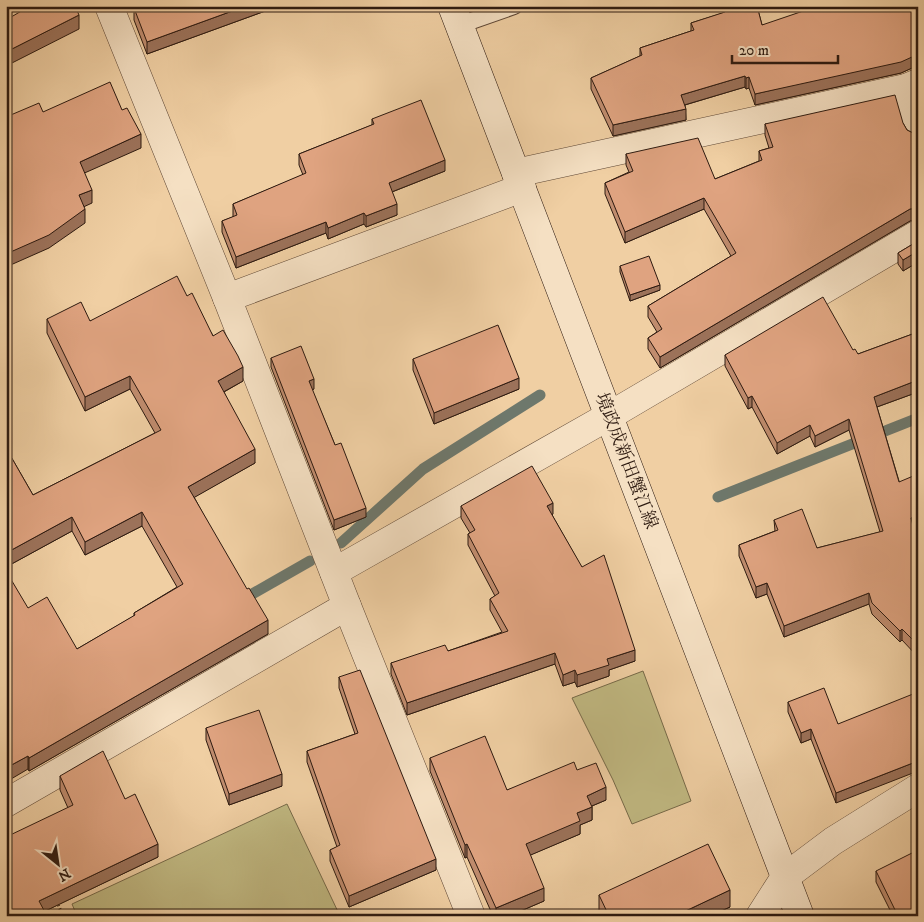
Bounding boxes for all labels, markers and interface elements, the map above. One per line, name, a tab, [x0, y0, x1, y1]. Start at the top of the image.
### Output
scale bar	[732, 32, 838, 64]
text: 20 m	[739, 41, 769, 60]
street label: 境政成新田蟹江線	[590, 390, 662, 532]
north arrow	[32, 840, 82, 890]
text: N	[54, 864, 73, 885]

